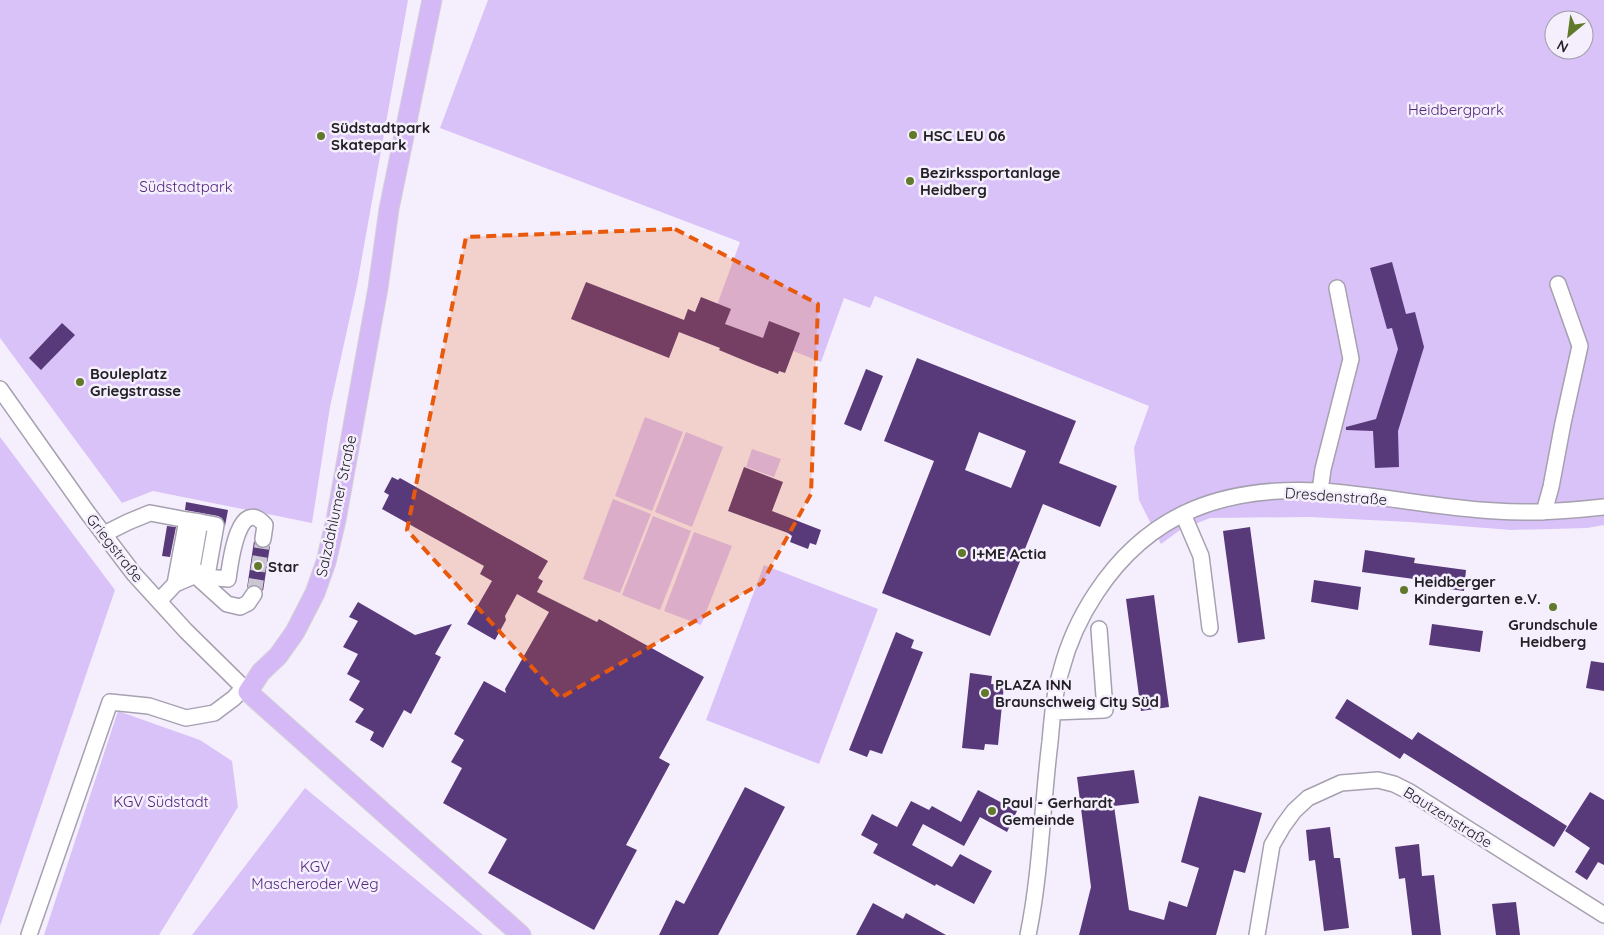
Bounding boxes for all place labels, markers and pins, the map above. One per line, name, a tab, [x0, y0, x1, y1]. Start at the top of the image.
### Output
place label: Südstadtpark Skatepark	[331, 118, 430, 154]
place label: HSC LEU 06	[923, 126, 1006, 145]
marker: HSC LEU 06	[907, 129, 919, 141]
marker: Südstadtpark Skatepark	[315, 130, 327, 142]
place label: Bezirkssportanlage Heidberg	[920, 163, 1060, 199]
marker: Bezirkssportanlage Heidberg	[904, 175, 916, 187]
place label: Bouleplatz Griegstrasse	[90, 364, 181, 400]
marker: Bouleplatz Griegstrasse	[74, 376, 86, 388]
place label: I+ME Actia	[972, 544, 1046, 563]
marker: I+ME Actia	[956, 547, 968, 559]
place label: Star	[268, 557, 300, 576]
marker: Star	[252, 560, 264, 572]
place label: Heidberger Kindergarten e.V.	[1414, 572, 1541, 608]
marker: Heidberger Kindergarten e.V.	[1398, 584, 1410, 596]
marker: Grundschule Heidberg	[1547, 601, 1559, 613]
place label: Grundschule Heidberg	[1508, 615, 1598, 651]
place label: PLAZA INN Braunschweig City Süd	[995, 675, 1159, 711]
marker: PLAZA INN Braunschweig City Süd	[979, 687, 991, 699]
place label: Paul - Gerhardt Gemeinde	[1002, 793, 1113, 829]
marker: Paul - Gerhardt Gemeinde	[986, 805, 998, 817]

